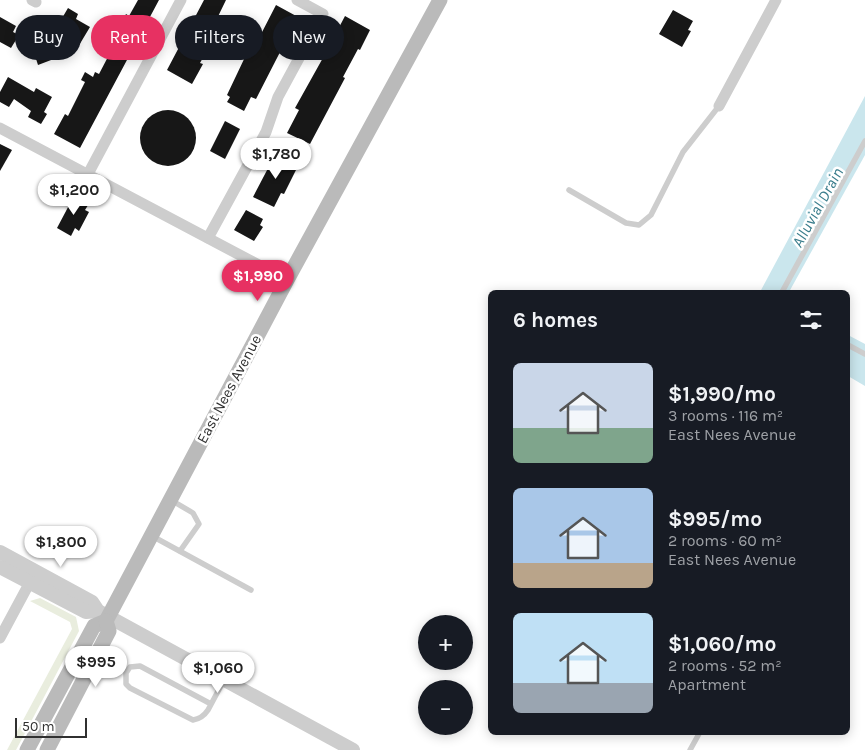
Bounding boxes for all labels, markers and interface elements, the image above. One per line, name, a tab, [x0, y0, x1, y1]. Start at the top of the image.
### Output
chip: Buy	[15, 15, 81, 60]
chip: Rent	[91, 15, 165, 60]
chip: Filters	[175, 15, 263, 60]
chip: New	[273, 15, 344, 60]
pin: $1,780	[235, 138, 317, 180]
text: $1,780	[251, 144, 301, 163]
water label: Alluvial Drain	[788, 164, 847, 250]
pin: $1,200	[33, 174, 115, 216]
text: $1,200	[49, 180, 99, 199]
pin: $1,990	[217, 260, 299, 302]
text: $1,990	[233, 266, 283, 285]
icon: filters	[797, 306, 825, 334]
text: 6 homes	[513, 308, 598, 332]
street label: East Nees Avenue	[193, 332, 265, 446]
text: $1,990/mo	[668, 382, 776, 406]
icon: home	[553, 383, 613, 443]
text: 3 rooms · 116 m²	[668, 406, 783, 425]
text: East Nees Avenue	[668, 425, 796, 444]
text: $995/mo	[668, 507, 762, 531]
icon: home	[553, 508, 613, 568]
pin: $1,800	[20, 526, 102, 568]
text: 2 rooms · 60 m²	[668, 531, 782, 550]
text: $1,800	[35, 532, 87, 551]
text: East Nees Avenue	[668, 550, 796, 569]
map controls	[418, 615, 473, 735]
button: +	[418, 615, 473, 670]
text: $1,060/mo	[668, 632, 776, 656]
icon: home	[553, 633, 613, 693]
pin: $995	[66, 646, 126, 688]
text: $995	[76, 652, 116, 671]
pin: $1,060	[177, 652, 259, 694]
text: 2 rooms · 52 m²	[668, 656, 782, 675]
text: $1,060	[193, 658, 243, 677]
text: Apartment	[668, 675, 746, 694]
button: −	[418, 680, 473, 735]
scale bar	[15, 715, 88, 738]
text: 50 m	[22, 718, 55, 735]

